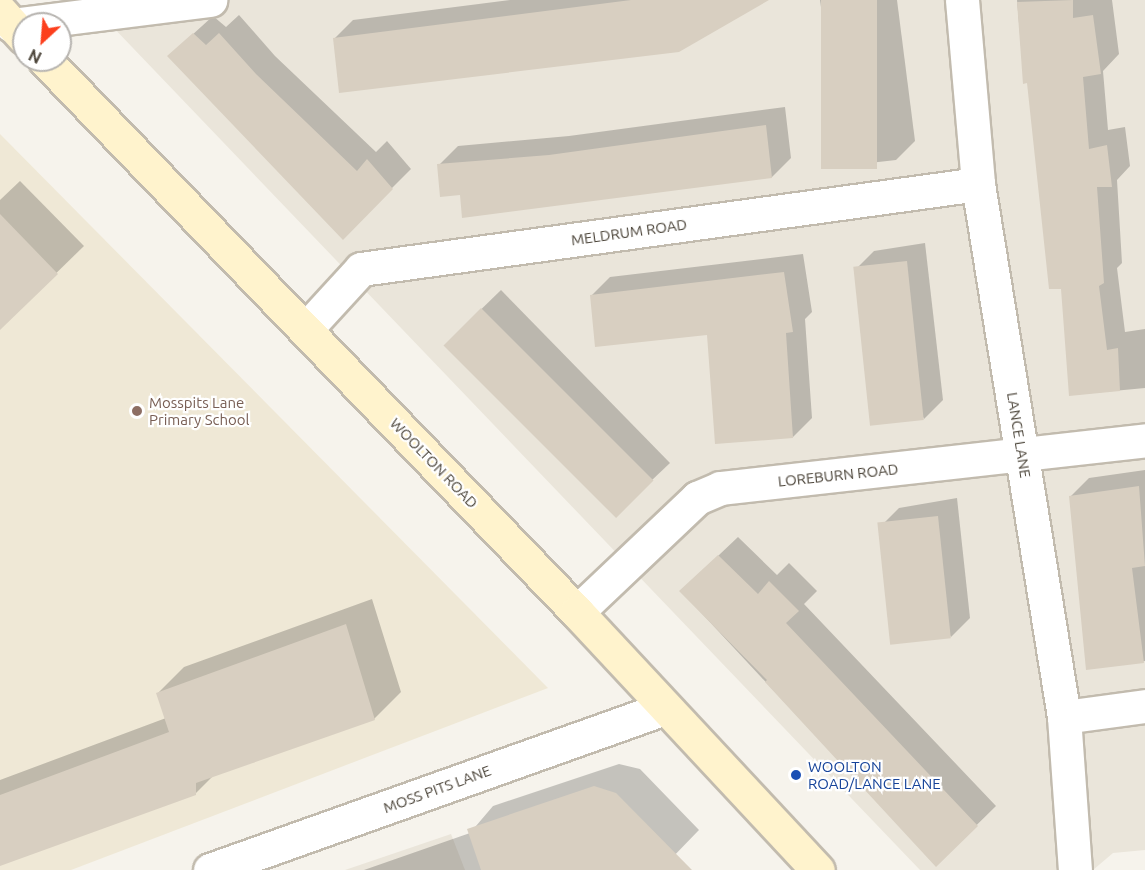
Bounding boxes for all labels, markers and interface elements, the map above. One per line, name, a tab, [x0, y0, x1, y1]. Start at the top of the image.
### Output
north arrow	[12, 12, 72, 72]
text: N	[26, 46, 44, 67]
street label: MELDRUM ROAD	[570, 215, 688, 249]
street label: LANCE LANE	[1003, 391, 1035, 479]
place label: Mosspits Lane Primary School	[149, 393, 250, 428]
marker: Mosspits Lane Primary School	[130, 404, 144, 418]
street label: WOOLTON ROAD	[386, 414, 482, 512]
street label: LOREBURN ROAD	[777, 460, 899, 490]
place label: WOOLTON ROAD/LANCE LANE	[808, 757, 941, 792]
street label: MOSS PITS LANE	[381, 761, 493, 817]
marker: WOOLTON ROAD/LANCE LANE	[789, 768, 803, 782]

